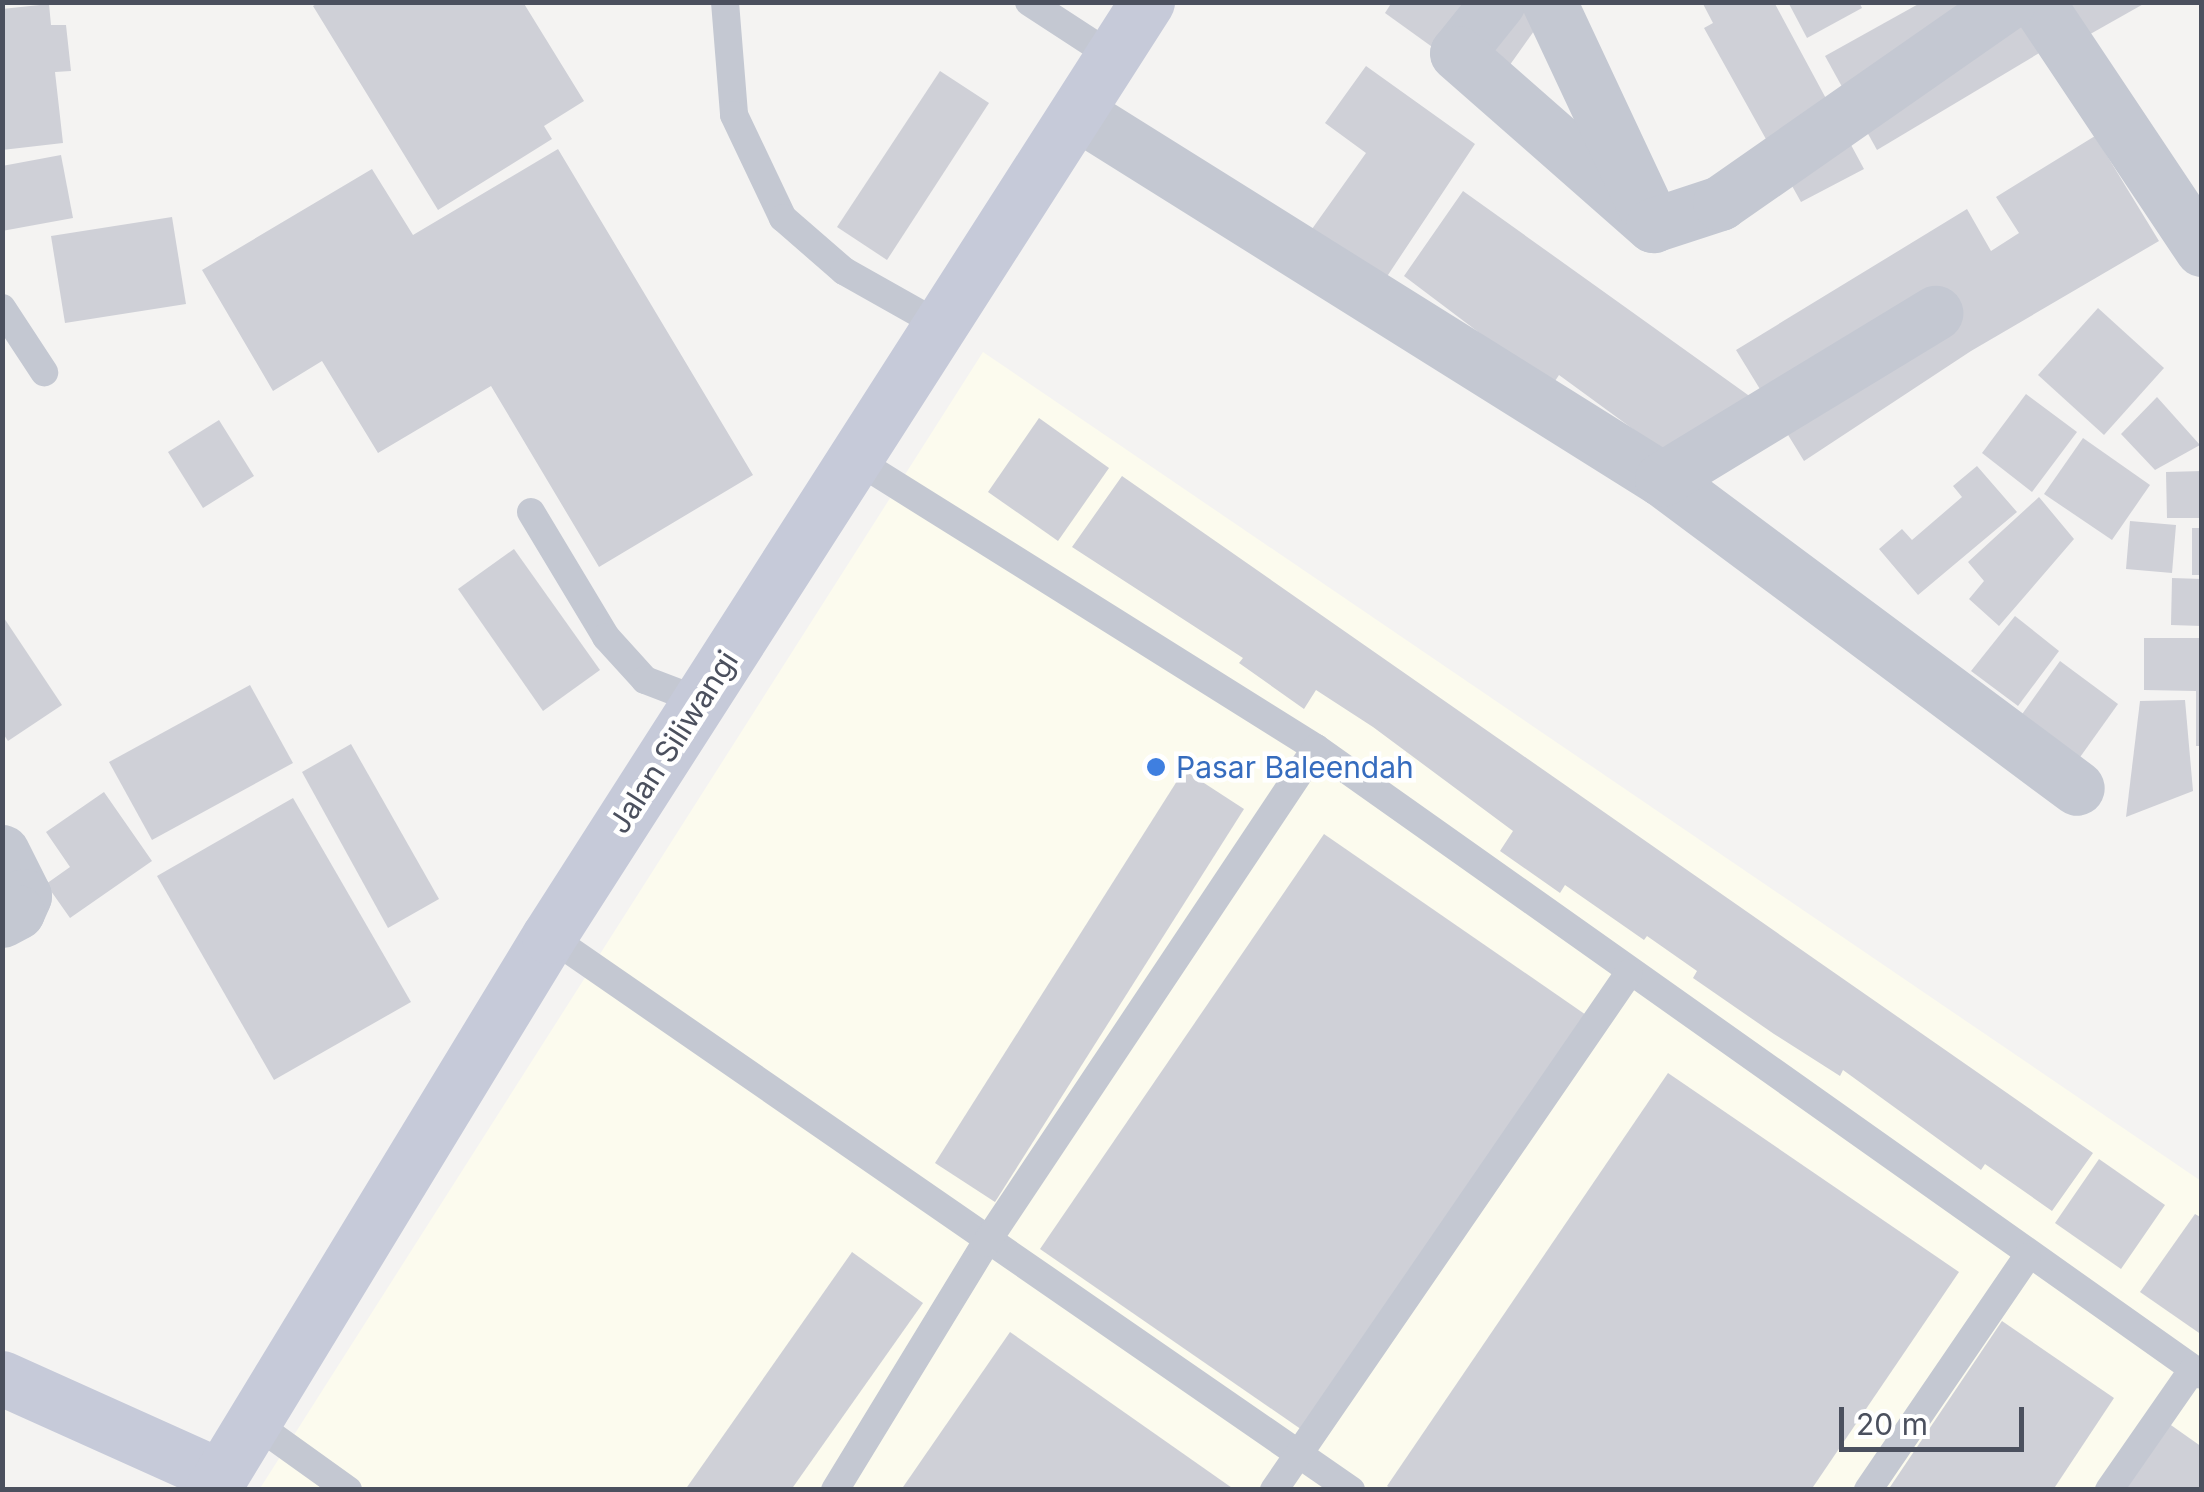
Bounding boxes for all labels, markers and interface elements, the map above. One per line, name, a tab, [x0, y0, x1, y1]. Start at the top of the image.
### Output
street label: Jalan Siliwangi	[601, 644, 745, 840]
place label: Pasar Baleendah	[1176, 749, 1414, 785]
marker: Pasar Baleendah	[1145, 756, 1167, 778]
scale bar	[1844, 1387, 2029, 1449]
text: 20 m	[1856, 1406, 1928, 1442]

